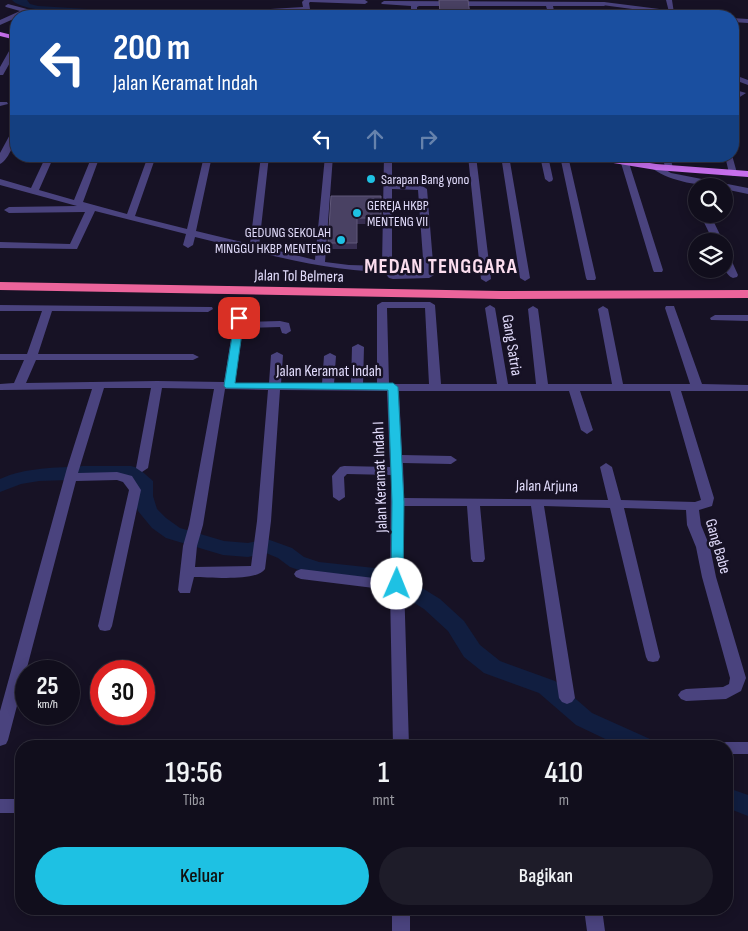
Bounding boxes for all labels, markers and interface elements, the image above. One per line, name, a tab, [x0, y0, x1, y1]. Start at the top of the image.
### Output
text: 200 m	[113, 27, 190, 70]
icon: left	[30, 30, 95, 95]
text: Jalan Keramat Indah	[113, 70, 258, 97]
icon: left	[308, 125, 336, 153]
icon: ahead	[361, 125, 389, 153]
icon: right	[414, 125, 442, 153]
place label: Sarapan Bang yono	[381, 171, 470, 188]
marker: Sarapan Bang yono	[365, 173, 377, 185]
map controls	[688, 178, 733, 278]
button: search	[688, 178, 733, 223]
place label: GEREJA HKBP MENTENG VII	[367, 197, 429, 230]
marker: GEREJA HKBP MENTENG VII	[351, 207, 363, 219]
place label: GEDUNG SEKOLAH MINGGU HKBP MENTENG	[215, 224, 331, 257]
button: layers	[688, 233, 733, 278]
marker: GEDUNG SEKOLAH MINGGU HKBP MENTENG	[335, 234, 347, 246]
district label: MEDAN TENGGARA	[364, 254, 518, 279]
street label: Jalan Tol Belmera	[253, 266, 344, 287]
pin	[218, 297, 260, 339]
icon: arrive	[225, 304, 253, 332]
street label: Gang Satria	[497, 313, 526, 377]
street label: Jalan Keramat Indah	[275, 362, 382, 381]
street label: Jalan Keramat Indah I	[369, 421, 392, 534]
street label: Jalan Arjuna	[515, 476, 578, 497]
street label: Gang Babe	[701, 517, 734, 576]
position arrow	[370, 557, 422, 609]
speed limit sign: 30	[90, 660, 155, 725]
text: 25	[37, 671, 58, 702]
text: km/h	[37, 697, 58, 712]
text: 19:56	[165, 755, 223, 791]
text: 1	[378, 755, 389, 791]
text: 410	[545, 755, 583, 791]
text: Tiba	[183, 791, 205, 810]
text: mnt	[373, 791, 395, 810]
text: m	[559, 791, 569, 810]
button: Keluar	[35, 847, 369, 905]
button: Bagikan	[379, 847, 713, 905]

